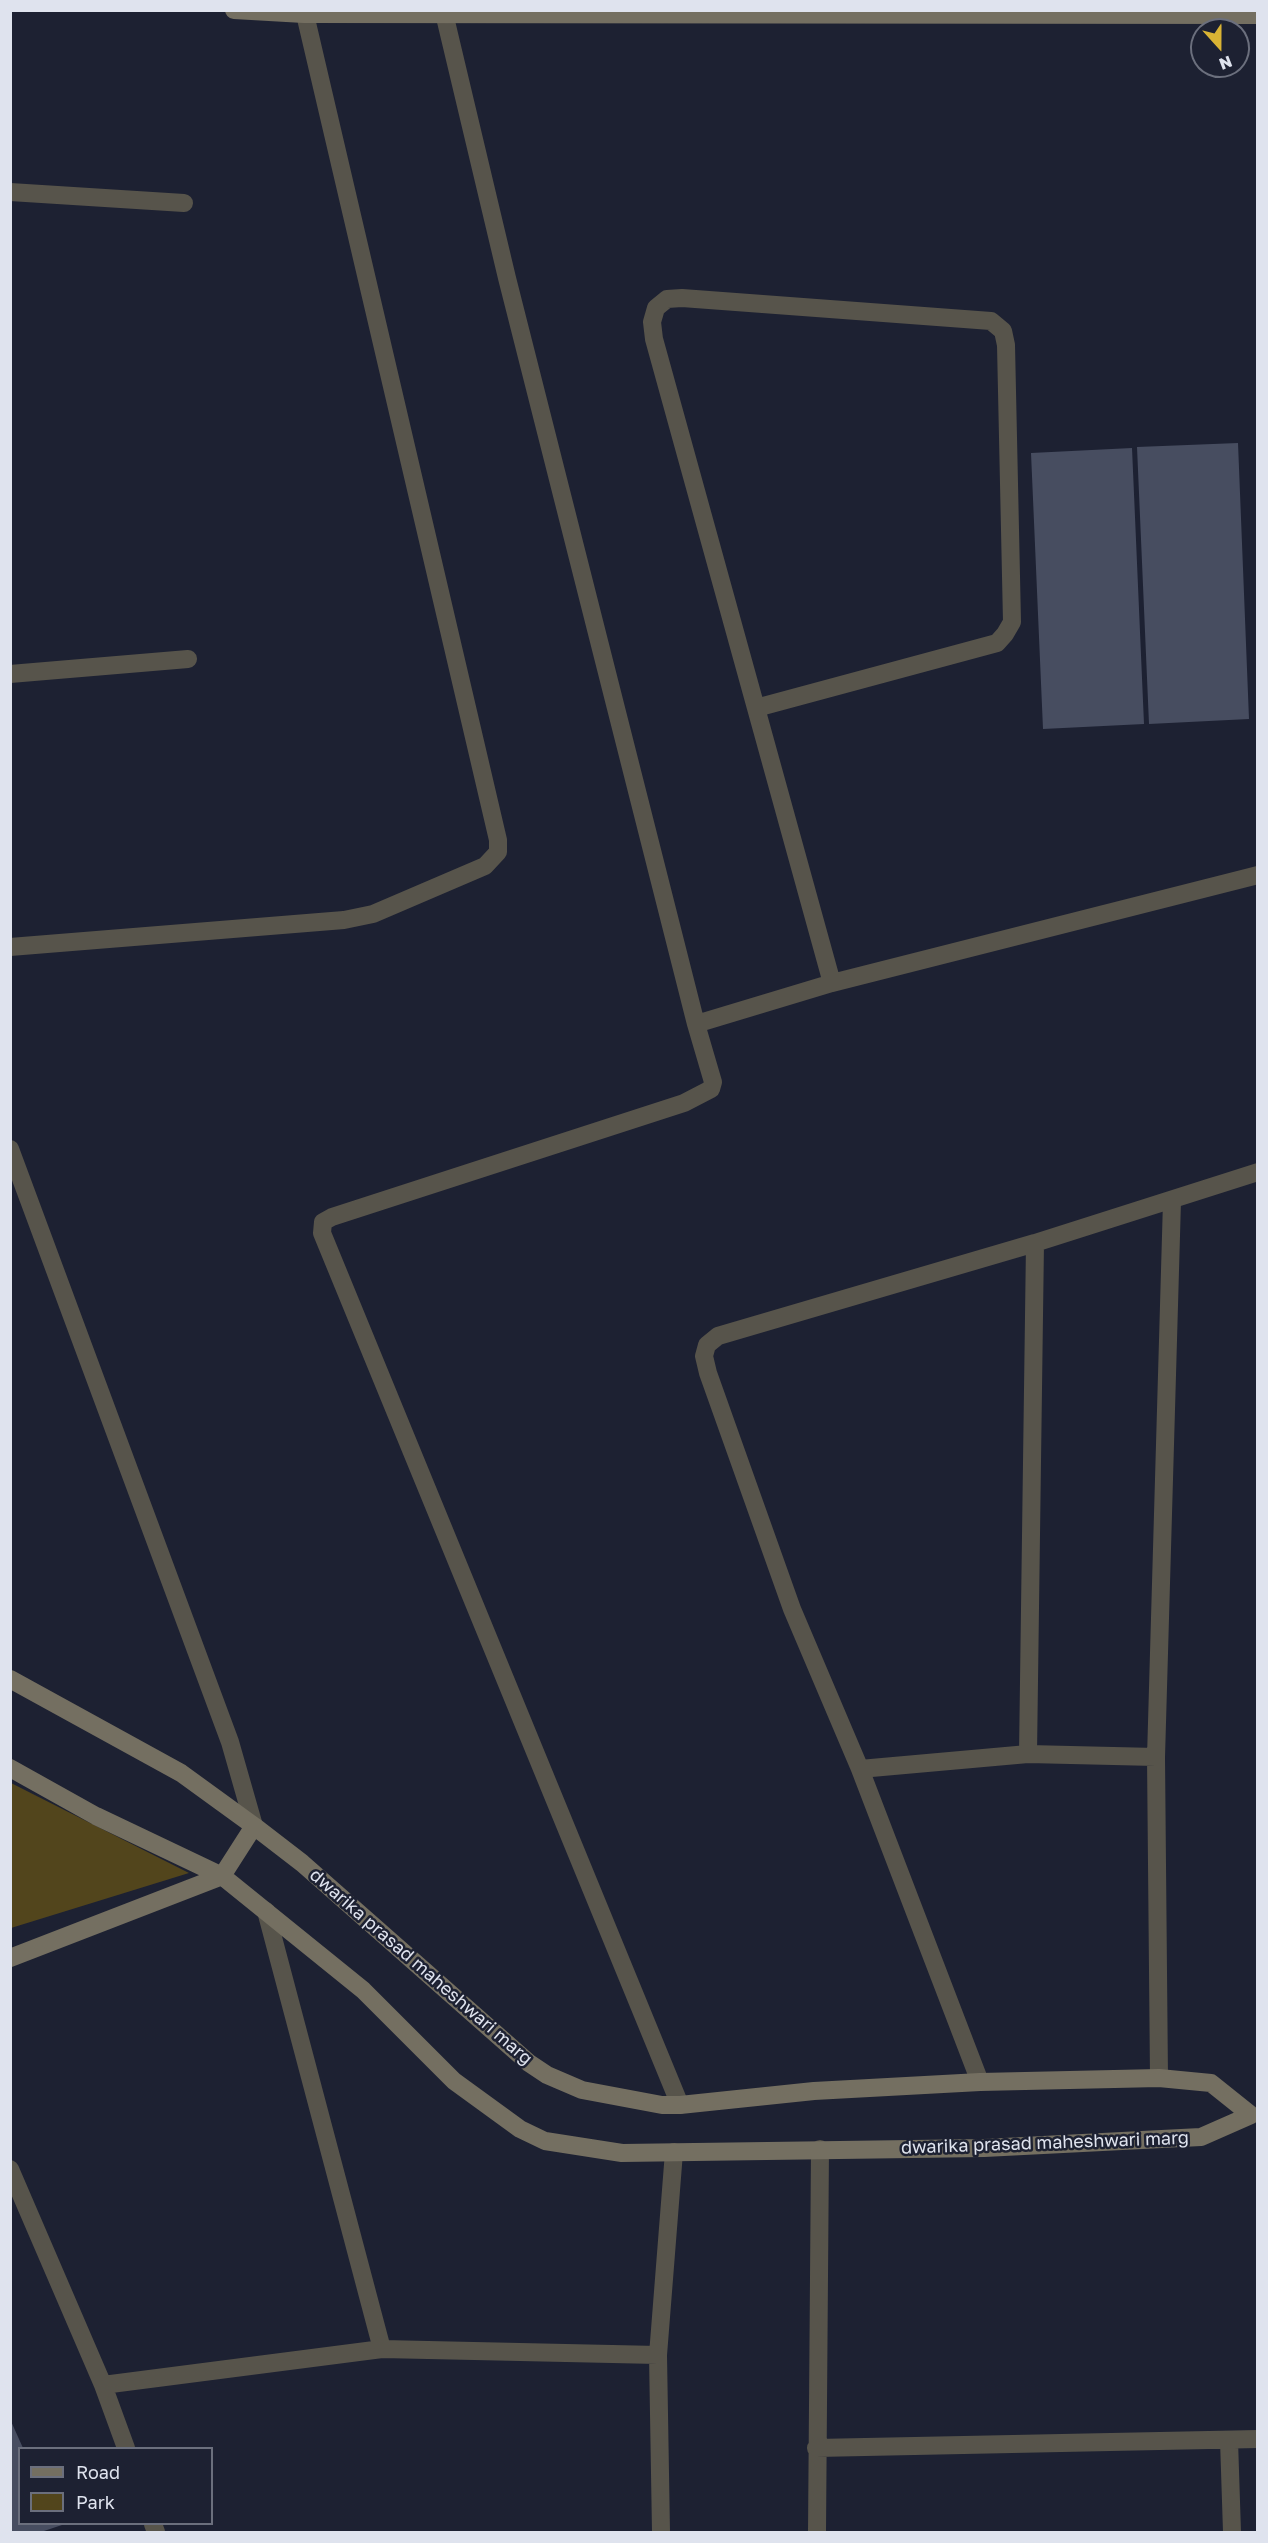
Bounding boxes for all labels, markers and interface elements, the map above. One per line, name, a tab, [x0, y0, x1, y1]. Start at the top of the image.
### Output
north arrow	[1190, 18, 1250, 78]
text: N	[1216, 51, 1235, 74]
street label: dwarika prasad maheshwari marg	[305, 1864, 537, 2070]
street label: dwarika prasad maheshwari marg	[901, 2127, 1189, 2159]
legend	[18, 2447, 213, 2525]
text: Road	[76, 2461, 120, 2483]
text: Park	[76, 2491, 115, 2513]

